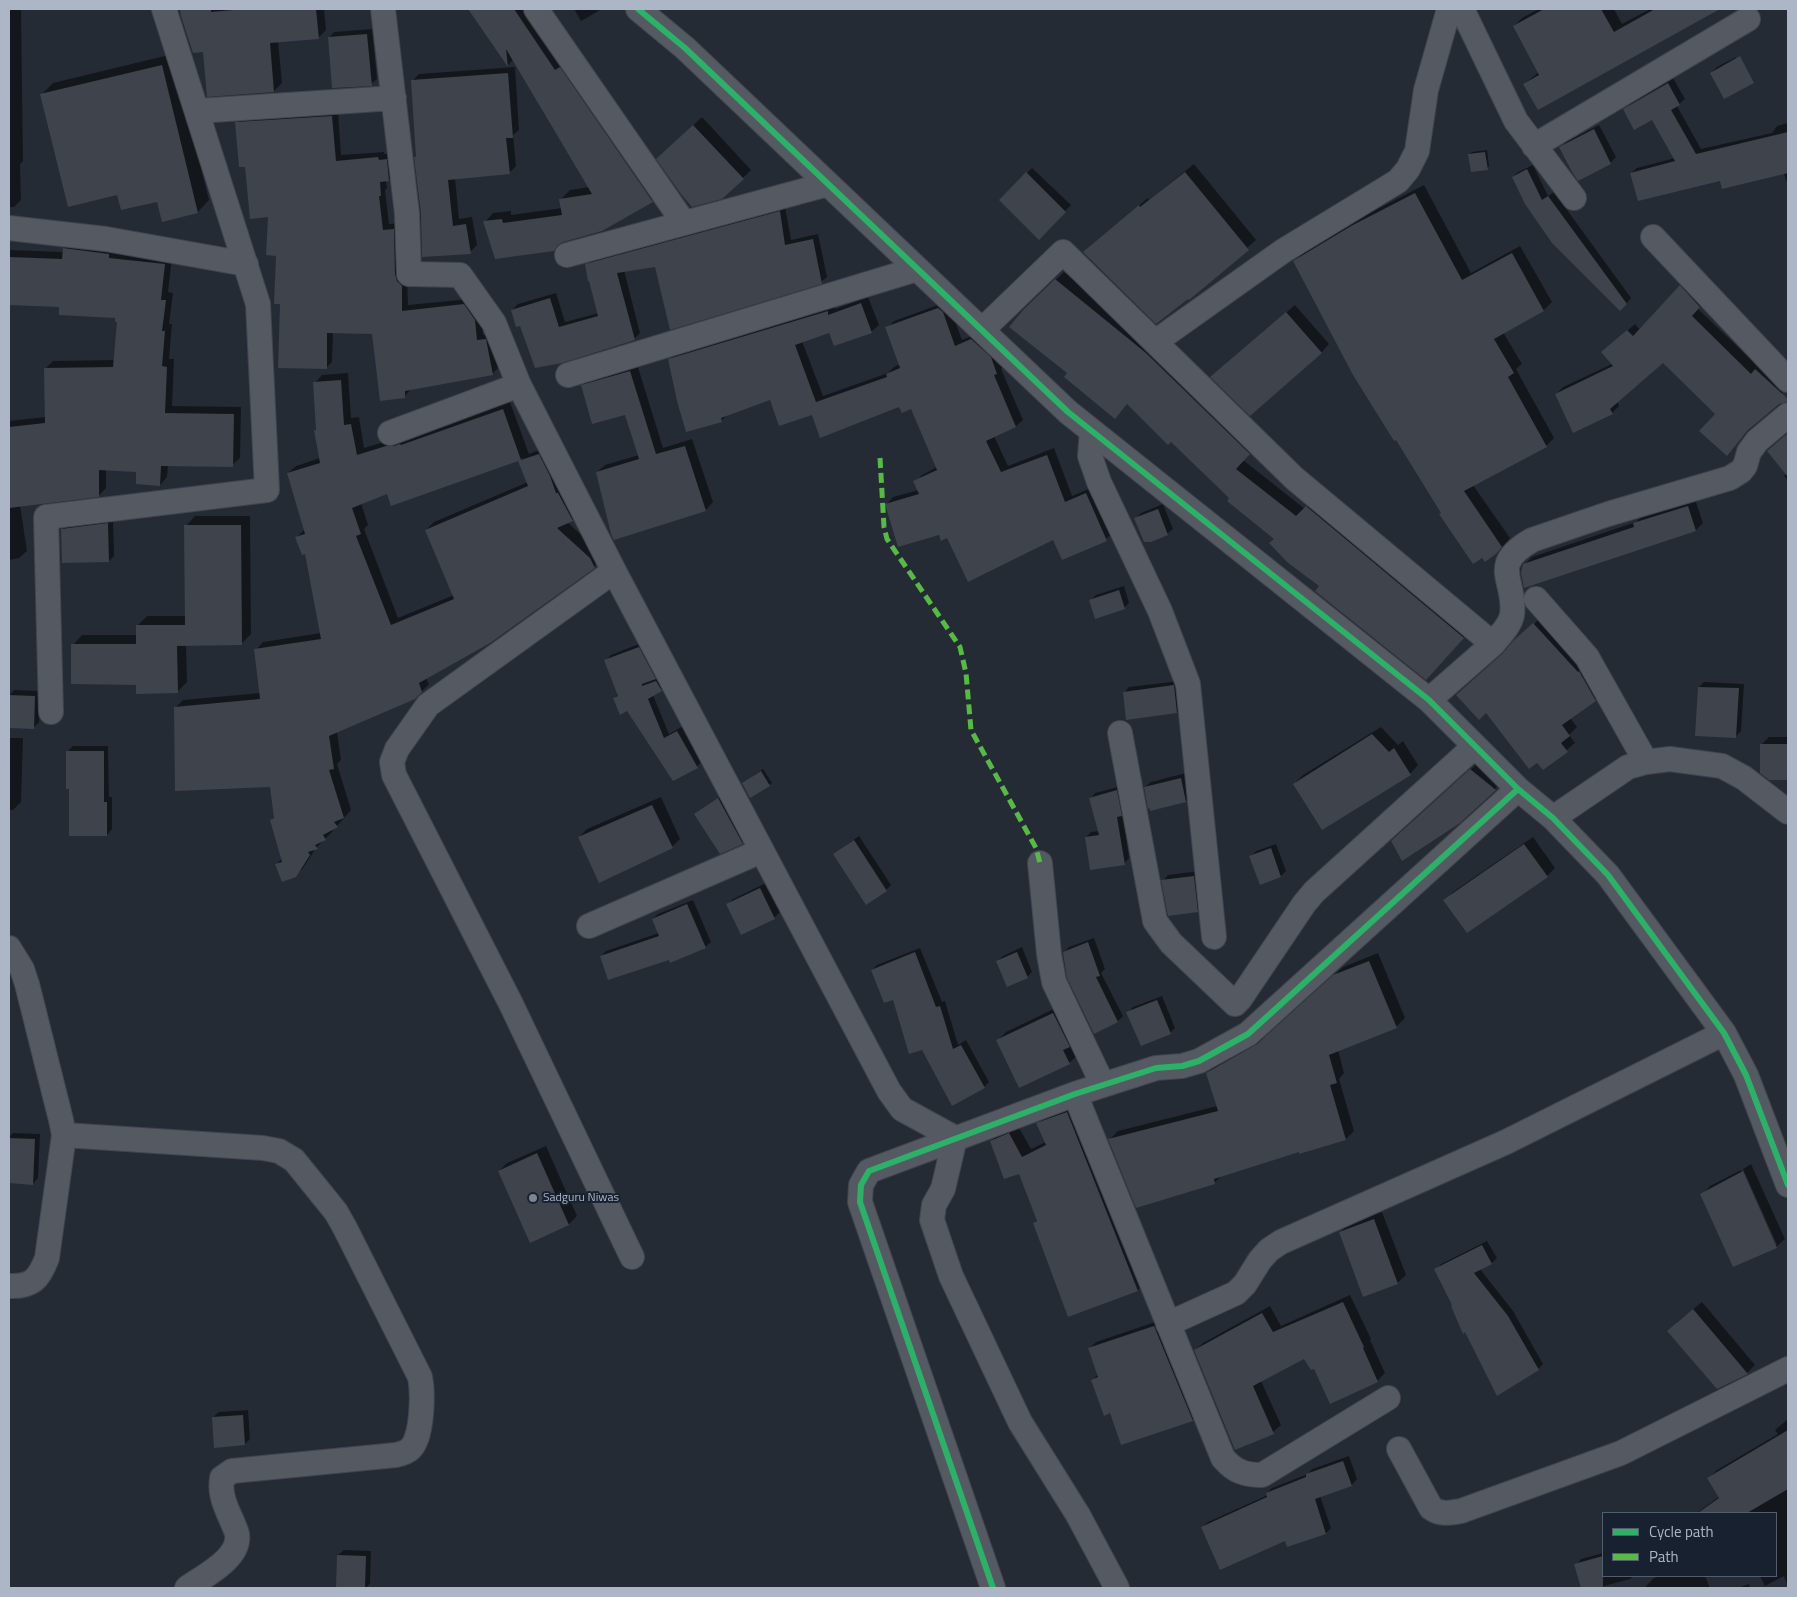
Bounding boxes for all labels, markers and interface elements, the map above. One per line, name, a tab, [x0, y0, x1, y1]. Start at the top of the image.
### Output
place label: Sadguru Niwas	[543, 1191, 619, 1205]
marker: Sadguru Niwas	[527, 1192, 539, 1204]
legend	[1602, 1512, 1777, 1577]
text: Cycle path	[1649, 1520, 1714, 1543]
text: Path	[1649, 1545, 1679, 1568]

